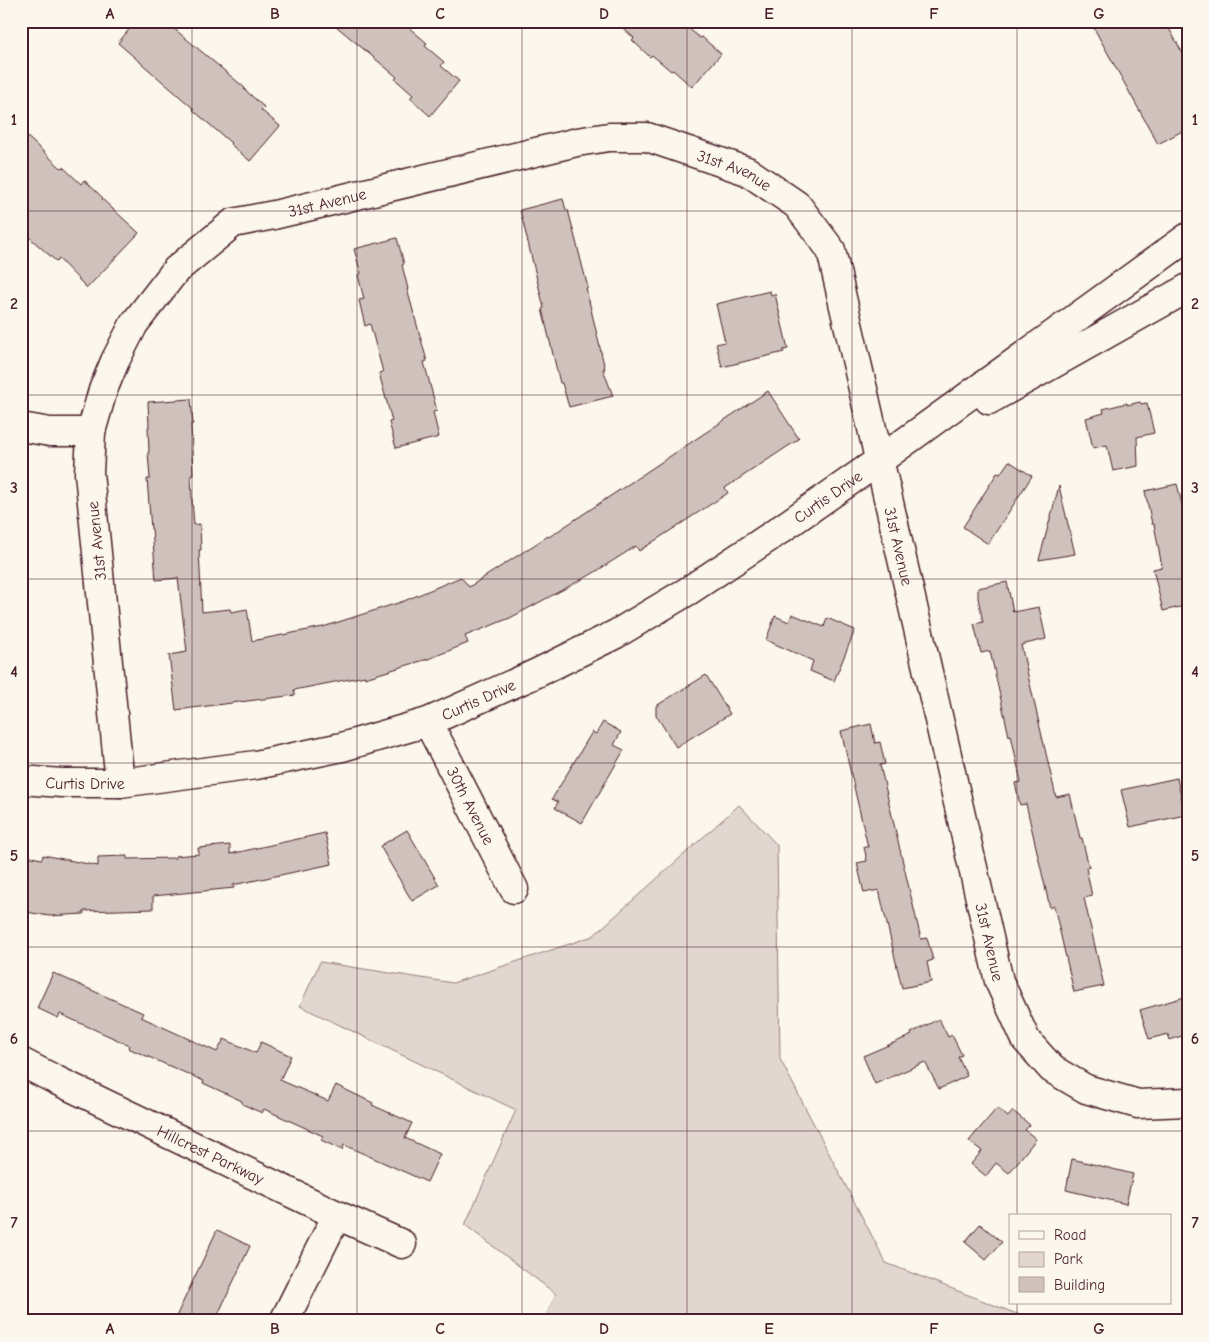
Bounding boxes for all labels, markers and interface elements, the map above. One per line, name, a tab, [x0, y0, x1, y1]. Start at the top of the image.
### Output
text: A	[106, 5, 115, 23]
text: B	[270, 5, 280, 23]
text: C	[435, 5, 445, 23]
text: D	[599, 5, 609, 23]
text: E	[764, 5, 774, 23]
text: F	[929, 5, 939, 23]
text: G	[1093, 5, 1105, 23]
text: 1	[11, 111, 17, 129]
text: 1	[1192, 111, 1198, 129]
street label: 31st Avenue	[695, 147, 775, 195]
street label: 31st Avenue	[286, 185, 368, 221]
text: 2	[10, 295, 18, 313]
text: 2	[1191, 295, 1199, 313]
street label: Curtis Drive	[791, 467, 866, 527]
text: 3	[10, 479, 18, 497]
text: 3	[1191, 479, 1199, 497]
street label: 31st Avenue	[84, 500, 110, 581]
street label: 31st Avenue	[880, 506, 916, 588]
text: 4	[10, 663, 18, 681]
text: 4	[1191, 663, 1199, 681]
street label: Curtis Drive	[439, 676, 519, 725]
street label: 30th Avenue	[443, 764, 498, 848]
street label: Curtis Drive	[45, 774, 126, 793]
text: 5	[10, 847, 18, 865]
text: 5	[1191, 847, 1199, 865]
street label: 31st Avenue	[971, 901, 1007, 983]
text: 6	[10, 1030, 18, 1048]
text: 6	[1191, 1030, 1199, 1048]
street label: Hillcrest Parkway	[154, 1122, 267, 1189]
text: 7	[10, 1214, 18, 1232]
legend	[1009, 1214, 1172, 1304]
text: 7	[1191, 1214, 1199, 1232]
text: Road	[1054, 1226, 1086, 1244]
text: Park	[1054, 1250, 1083, 1268]
text: Building	[1054, 1276, 1105, 1294]
text: A	[106, 1320, 115, 1338]
text: B	[270, 1320, 280, 1338]
text: C	[435, 1320, 445, 1338]
text: D	[599, 1320, 609, 1338]
text: E	[764, 1320, 774, 1338]
text: F	[929, 1320, 939, 1338]
text: G	[1093, 1320, 1105, 1338]

